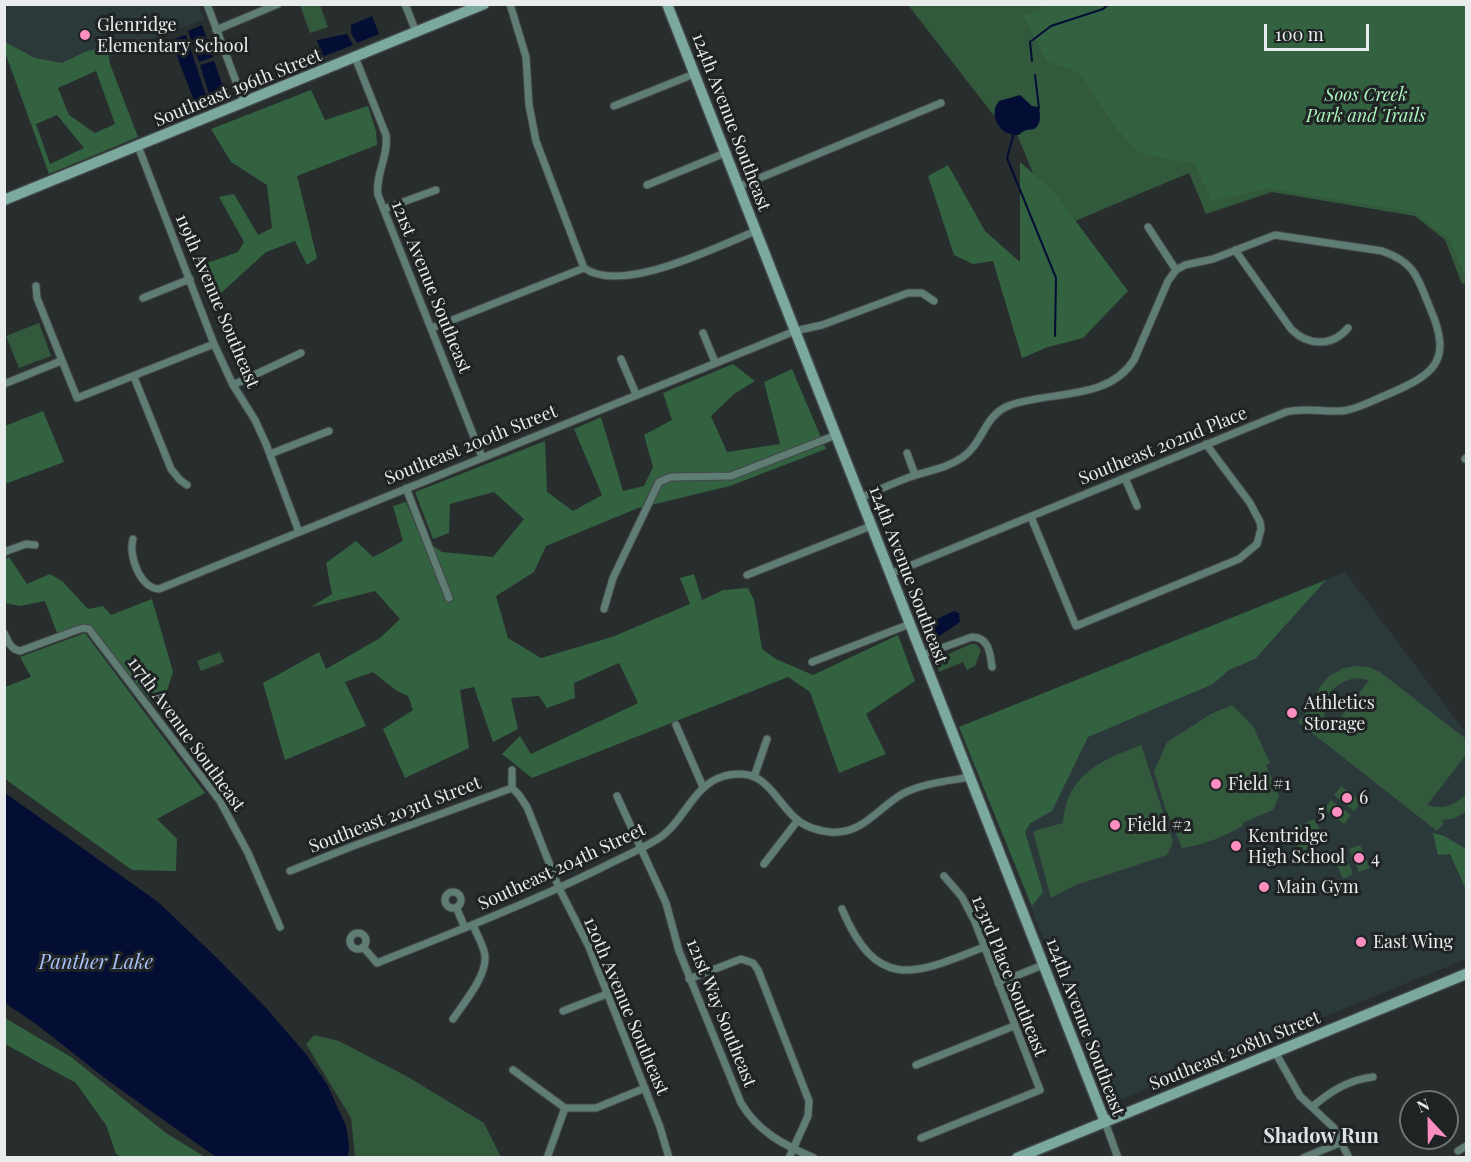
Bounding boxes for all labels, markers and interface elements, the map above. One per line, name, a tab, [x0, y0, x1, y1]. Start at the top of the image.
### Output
scale bar	[1267, 12, 1372, 50]
place label: Glenridge Elementary School	[97, 14, 249, 57]
text: 100 m	[1275, 22, 1324, 46]
marker: Glenridge Elementary School	[78, 28, 92, 42]
street label: 124th Avenue Southeast	[687, 30, 775, 214]
street label: Southeast 196th Street	[151, 44, 325, 132]
park label: Soos Creek Park and Trails	[1306, 84, 1426, 127]
street label: 121st Avenue Southeast	[386, 198, 476, 376]
street label: 119th Avenue Southeast	[170, 211, 264, 391]
street label: Southeast 200th Street	[382, 401, 560, 489]
street label: Southeast 202nd Place	[1075, 402, 1251, 490]
street label: 124th Avenue Southeast	[864, 483, 952, 667]
street label: 117th Avenue Southeast	[123, 653, 249, 815]
place label: Athletics Storage	[1304, 692, 1375, 734]
marker: Athletics Storage	[1285, 706, 1299, 720]
street label: Southeast 203rd Street	[306, 772, 484, 858]
place label: Field #1	[1228, 773, 1291, 795]
marker: Field #1	[1209, 777, 1223, 791]
place label: 6	[1359, 787, 1368, 809]
marker: 6	[1340, 791, 1354, 805]
place label: 5	[1318, 801, 1325, 823]
marker: 5	[1330, 805, 1344, 819]
place label: Field #2	[1127, 814, 1192, 836]
marker: Field #2	[1108, 818, 1122, 832]
street label: Southeast 204th Street	[475, 819, 649, 915]
place label: Kentridge High School	[1248, 825, 1345, 868]
marker: Kentridge High School	[1229, 839, 1243, 853]
place label: 4	[1371, 847, 1380, 869]
marker: 4	[1352, 851, 1366, 865]
place label: Main Gym	[1276, 876, 1359, 898]
marker: Main Gym	[1257, 880, 1271, 894]
street label: 123rd Place Southeast	[967, 892, 1051, 1060]
street label: 120th Avenue Southeast	[579, 914, 673, 1098]
place label: East Wing	[1373, 931, 1453, 953]
street label: 124th Avenue Southeast	[1041, 935, 1129, 1119]
marker: East Wing	[1354, 935, 1368, 949]
street label: 121st Way Southeast	[681, 936, 761, 1090]
water label: Panther Lake	[39, 951, 153, 975]
street label: Southeast 208th Street	[1146, 1007, 1324, 1095]
north arrow	[1399, 1090, 1459, 1150]
text: N	[1414, 1093, 1432, 1117]
district label: Shadow Run	[1263, 1125, 1379, 1149]

